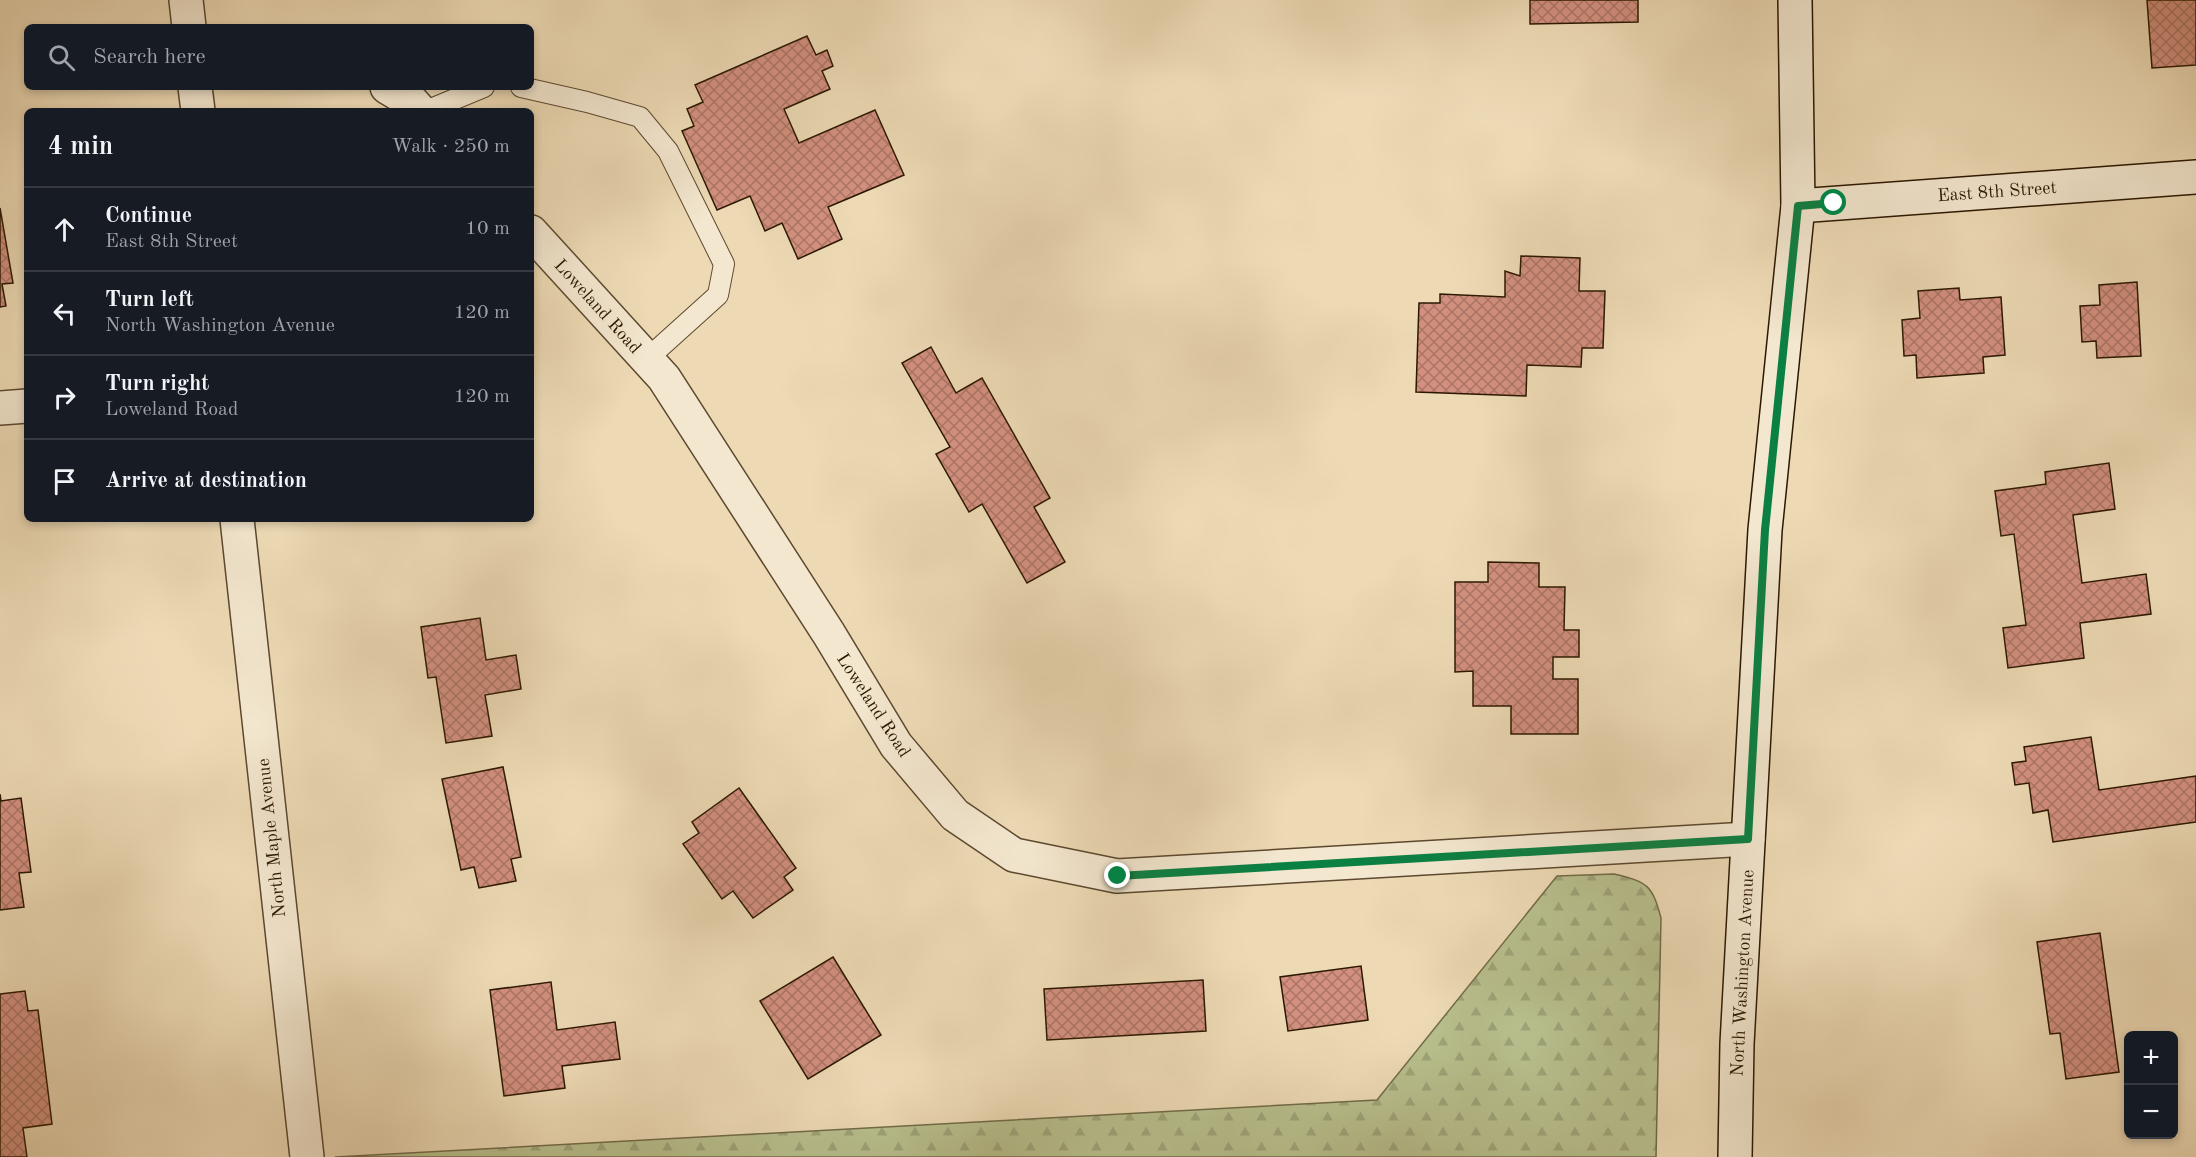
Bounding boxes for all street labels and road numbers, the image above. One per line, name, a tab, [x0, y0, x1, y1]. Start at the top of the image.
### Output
street label: East 8th Street	[1937, 179, 2057, 205]
street label: Loweland Road	[550, 256, 644, 357]
street label: Loweland Road	[833, 650, 913, 761]
street label: North Maple Avenue	[255, 757, 289, 918]
street label: North Washington Avenue	[1729, 869, 1757, 1077]

